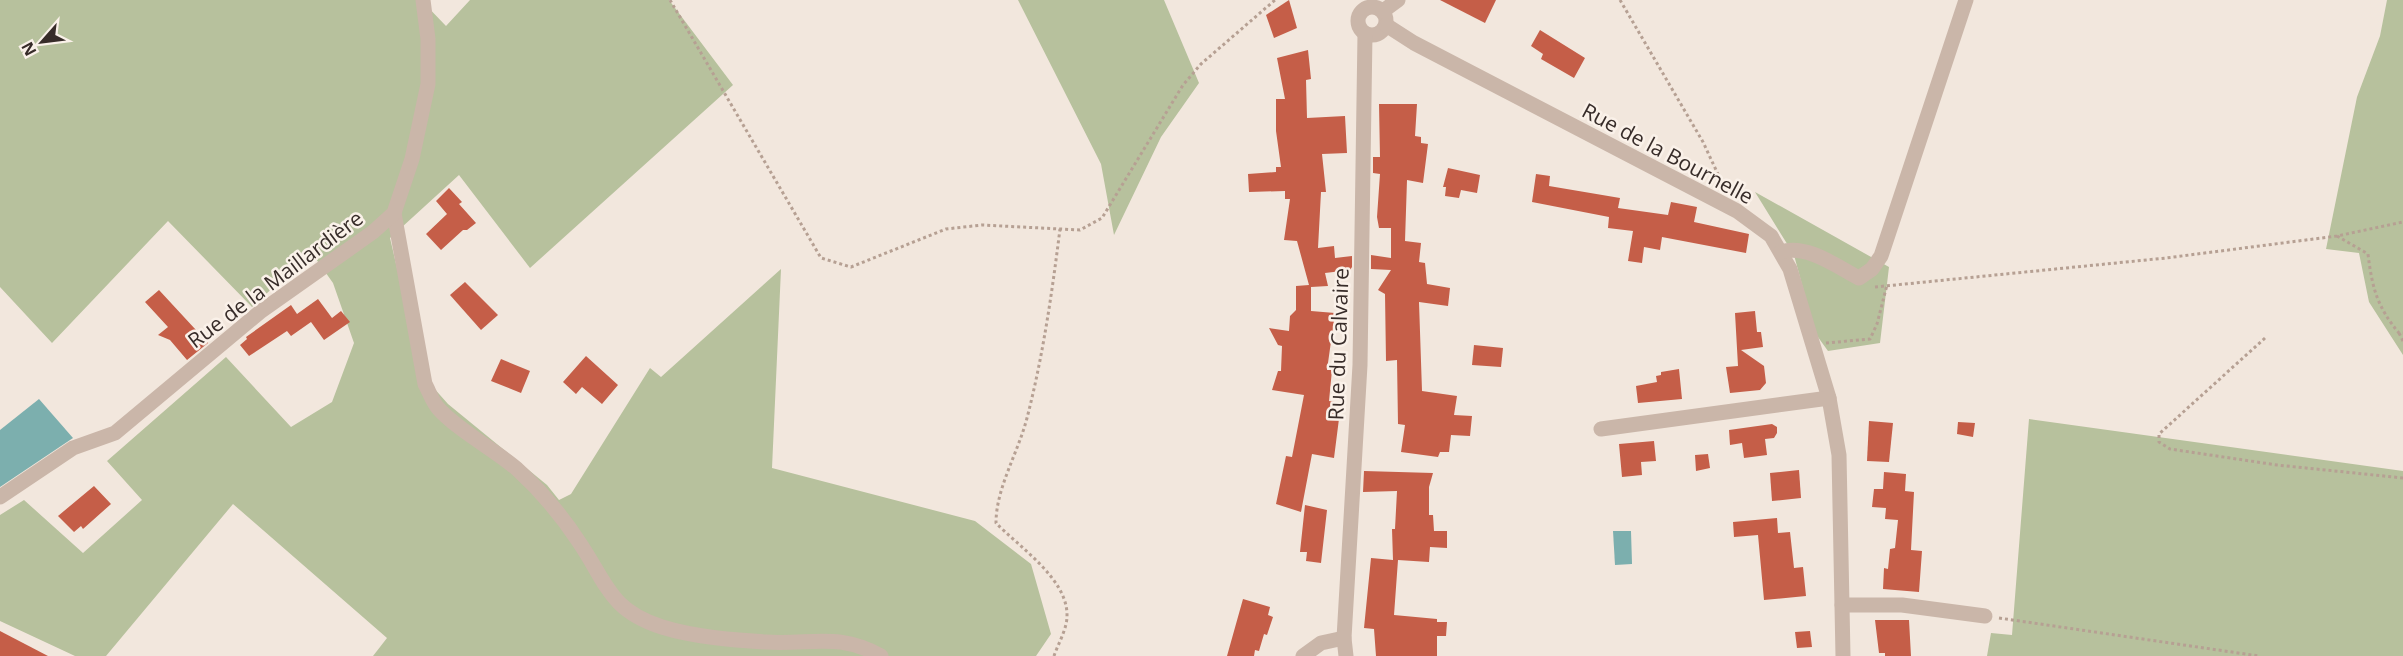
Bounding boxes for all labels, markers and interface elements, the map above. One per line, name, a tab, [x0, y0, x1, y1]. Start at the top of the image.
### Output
north arrow	[12, 12, 72, 72]
text: N	[16, 38, 42, 60]
street label: Rue de la Bournelle	[1577, 96, 1759, 210]
street label: Rue de la Maillardière	[182, 204, 368, 354]
street label: Rue du Calvaire	[1321, 267, 1355, 421]

